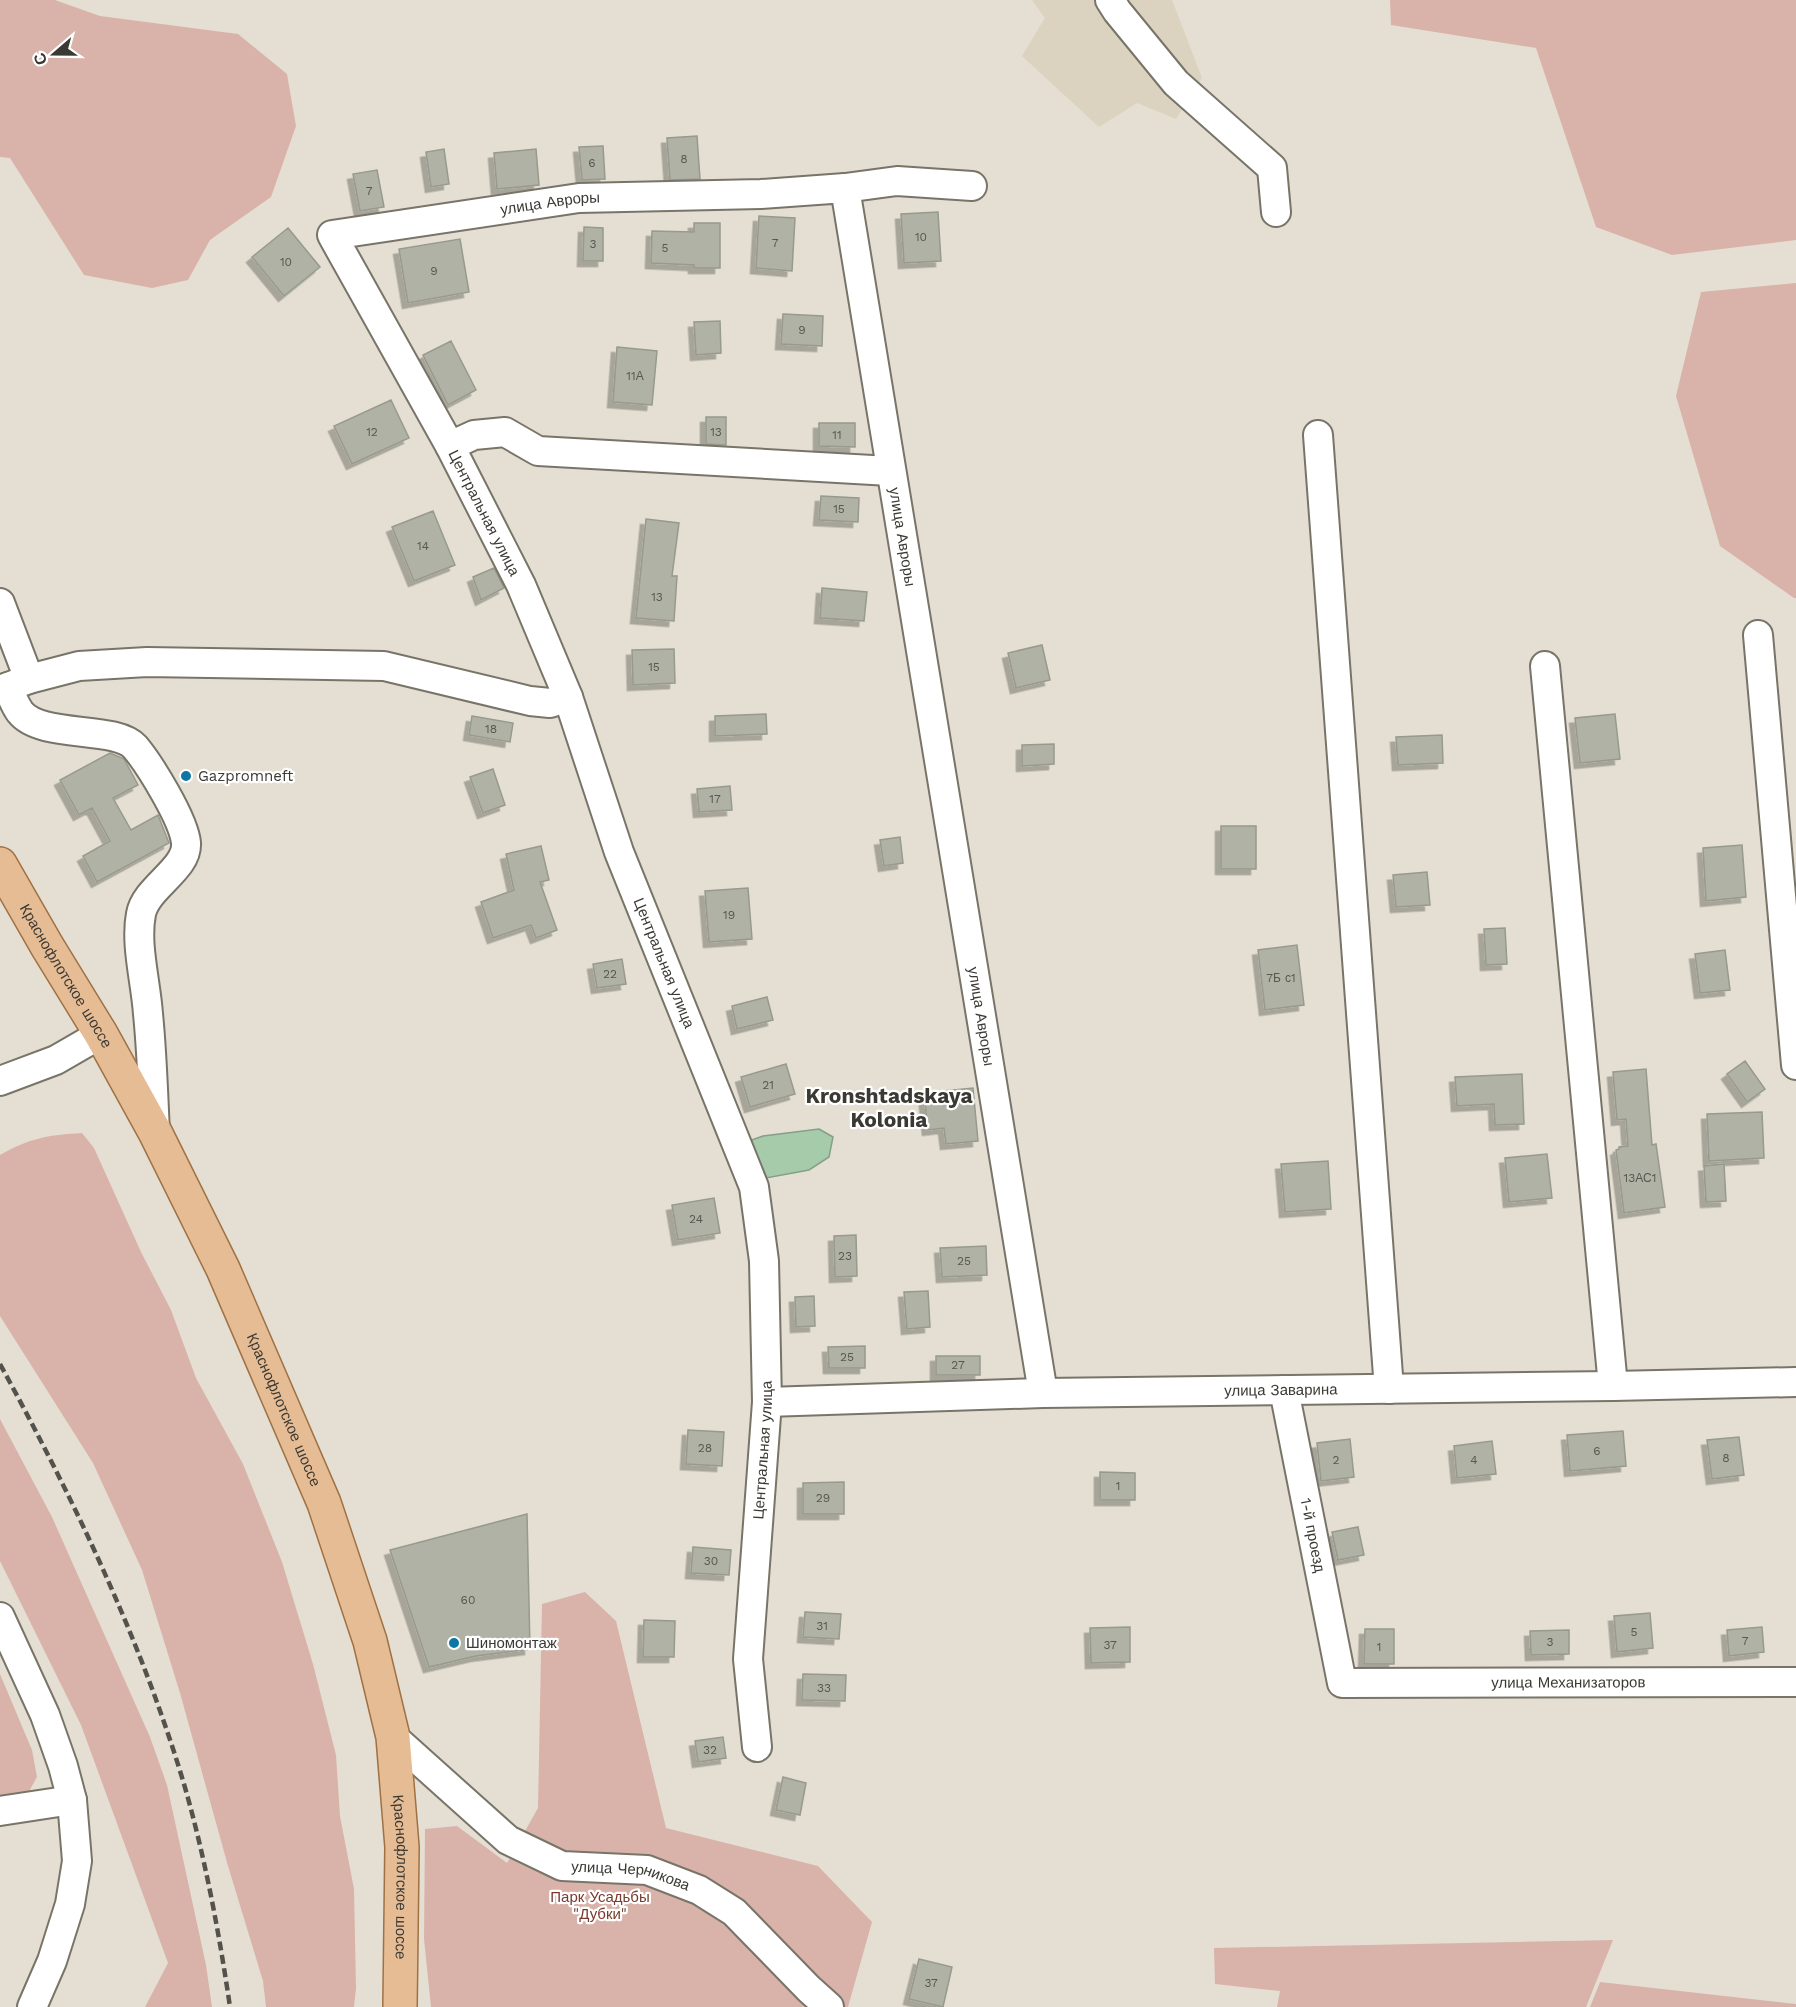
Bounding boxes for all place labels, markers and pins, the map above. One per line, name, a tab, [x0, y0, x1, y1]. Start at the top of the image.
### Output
place label: Gazpromneft	[198, 767, 294, 785]
marker: Gazpromneft	[179, 769, 193, 783]
place label: Шиномонтаж	[466, 1634, 557, 1652]
marker: Шиномонтаж	[447, 1636, 461, 1650]

